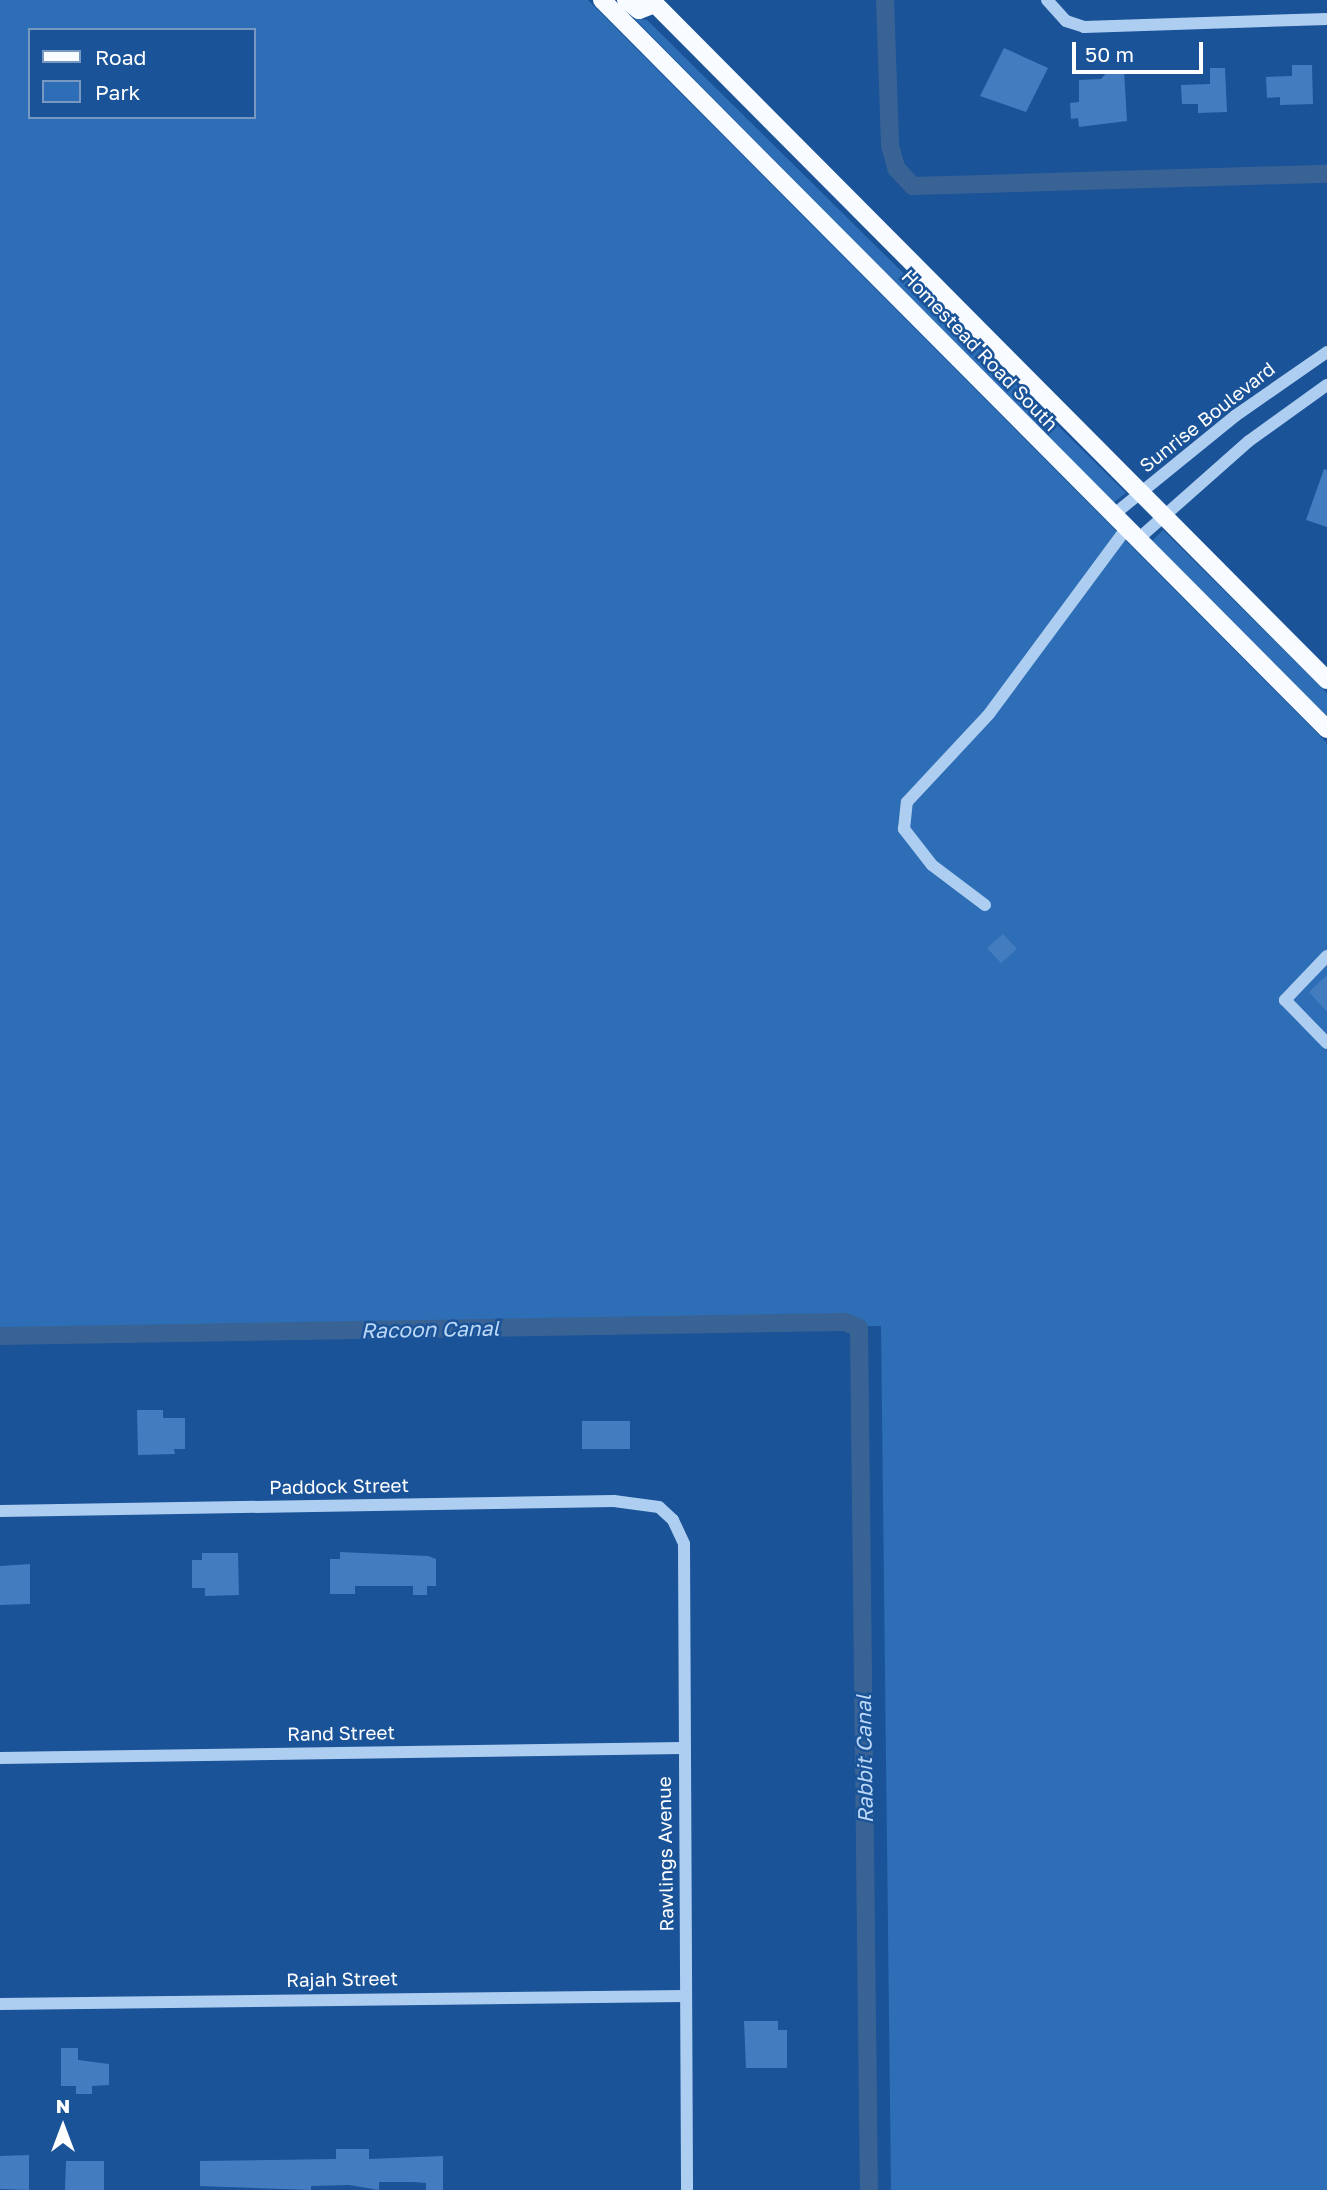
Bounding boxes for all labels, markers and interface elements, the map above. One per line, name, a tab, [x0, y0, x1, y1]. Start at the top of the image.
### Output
legend	[28, 28, 256, 119]
scale bar	[1075, 28, 1206, 72]
text: 50 m	[1085, 41, 1134, 67]
text: Road	[95, 44, 146, 70]
text: Park	[95, 79, 140, 105]
street label: Homestead Road South	[897, 265, 1063, 435]
street label: Sunrise Boulevard	[1135, 357, 1279, 477]
water label: Racoon Canal	[361, 1315, 499, 1343]
street label: Paddock Street	[269, 1473, 409, 1499]
water label: Rabbit Canal	[850, 1694, 878, 1824]
street label: Rand Street	[287, 1721, 395, 1745]
street label: Rawlings Avenue	[652, 1776, 678, 1932]
street label: Rajah Street	[286, 1967, 398, 1991]
north arrow	[28, 2092, 98, 2162]
text: N	[56, 2094, 70, 2117]

